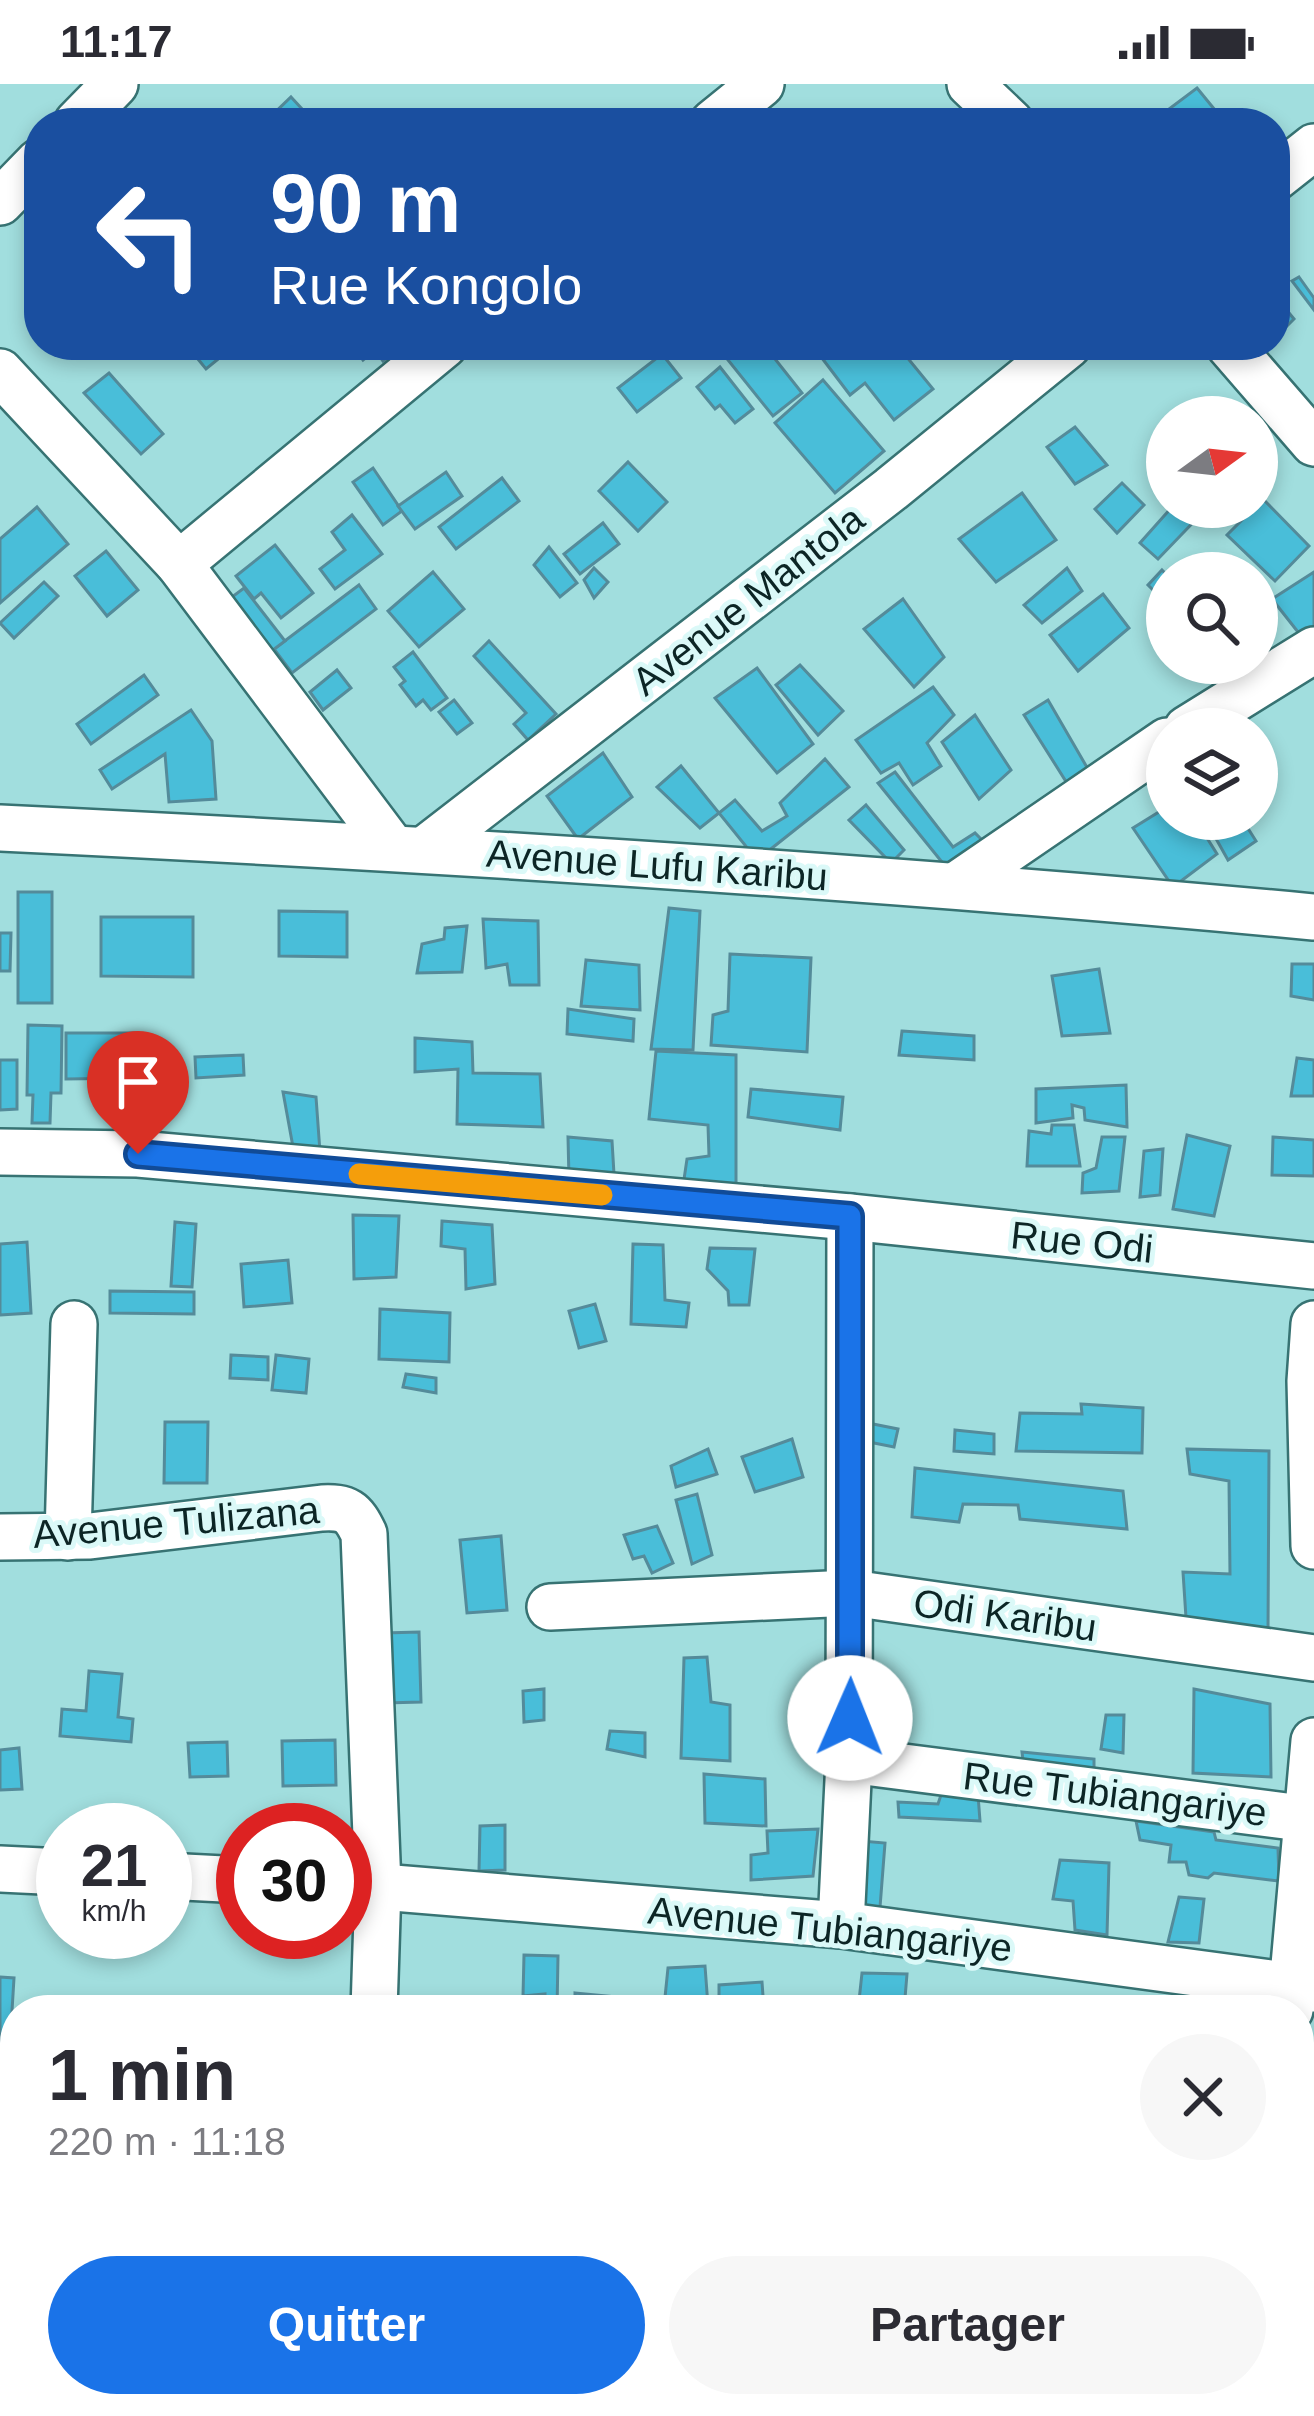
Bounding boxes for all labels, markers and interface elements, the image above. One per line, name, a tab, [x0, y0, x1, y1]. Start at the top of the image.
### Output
text: 11:17	[60, 16, 173, 67]
icon: left	[72, 156, 228, 312]
text: 90 m	[270, 156, 461, 250]
text: Rue Kongolo	[270, 255, 582, 315]
north arrow	[1146, 396, 1278, 528]
map controls	[1146, 396, 1278, 840]
street label: Avenue Mantola	[624, 496, 872, 703]
button: search	[1146, 552, 1278, 684]
button: layers	[1146, 708, 1278, 840]
street label: Avenue Lufu Karibu	[485, 832, 829, 898]
pin	[87, 1031, 189, 1154]
icon: arrive	[105, 1049, 171, 1115]
street label: Rue Odi	[1009, 1213, 1155, 1271]
street label: Avenue Tulizana	[31, 1488, 321, 1556]
street label: Odi Karibu	[911, 1581, 1099, 1649]
position arrow	[787, 1655, 913, 1781]
street label: Rue Tubiangariye	[961, 1754, 1269, 1834]
speed limit sign: 30	[216, 1803, 372, 1959]
text: 21	[81, 1832, 147, 1899]
street label: Avenue Tubiangariye	[646, 1889, 1014, 1969]
text: km/h	[81, 1894, 147, 1927]
button: close	[1140, 2034, 1266, 2160]
text: 1 min	[48, 2035, 236, 2115]
text: 220 m · 11:18	[48, 2120, 286, 2163]
button: Quitter	[48, 2256, 645, 2394]
button: Partager	[669, 2256, 1266, 2394]

